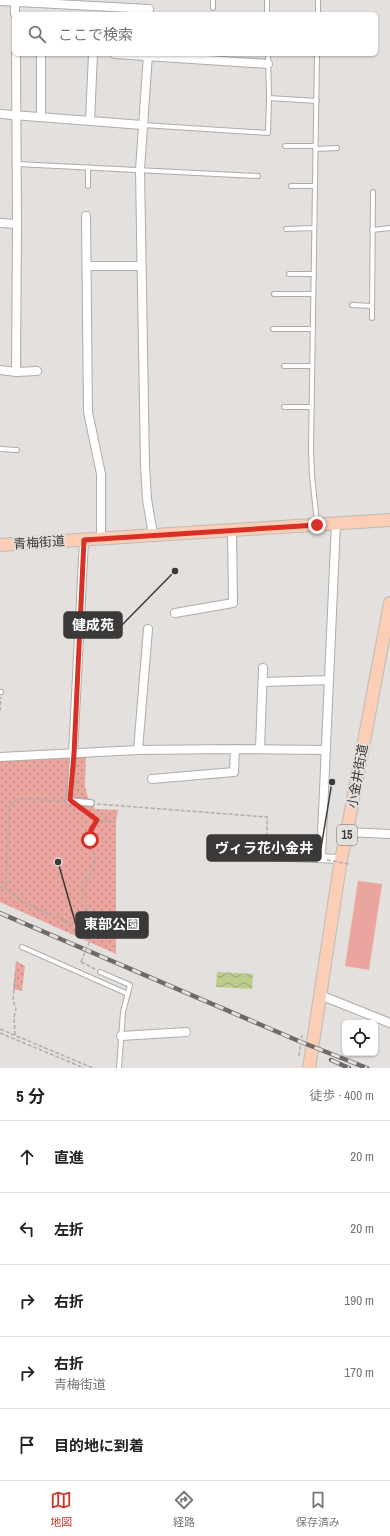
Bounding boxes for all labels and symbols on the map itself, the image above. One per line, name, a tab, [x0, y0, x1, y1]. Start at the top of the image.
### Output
route end	[308, 516, 326, 534]
street label: 青梅街道	[12, 532, 66, 553]
callout: 健成苑	[64, 612, 122, 638]
text: 健成苑	[72, 616, 114, 634]
street label: 小金井街道	[343, 743, 372, 810]
road number: 15	[337, 825, 357, 845]
route start	[81, 831, 99, 849]
callout: ヴィラ花小金井	[207, 835, 321, 861]
text: ヴィラ花小金井	[215, 839, 313, 857]
callout: 東部公園	[76, 912, 148, 938]
text: 東部公園	[84, 915, 140, 933]

